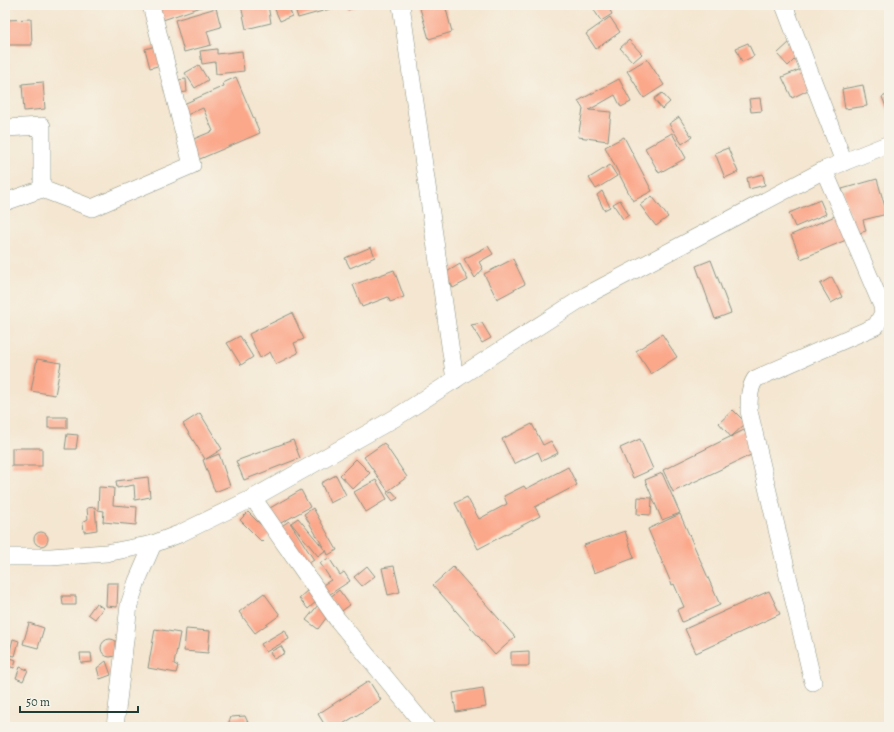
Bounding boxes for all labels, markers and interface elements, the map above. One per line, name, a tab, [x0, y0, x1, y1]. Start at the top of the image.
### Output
scale bar	[20, 688, 138, 714]
text: 50 m	[26, 694, 50, 710]

